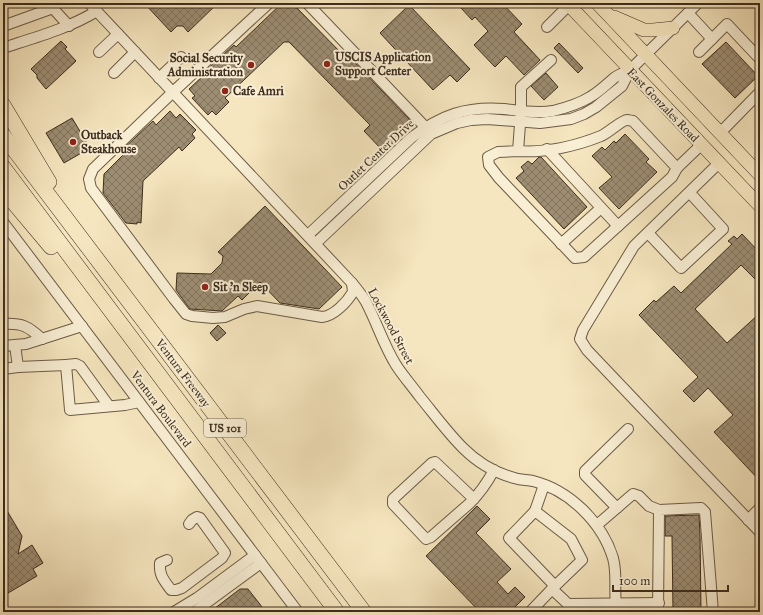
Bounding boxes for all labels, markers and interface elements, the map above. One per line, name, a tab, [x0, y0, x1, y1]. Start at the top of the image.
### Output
place label: USCIS Application Support Center	[335, 50, 431, 79]
place label: Social Security Administration	[166, 51, 244, 79]
marker: USCIS Application Support Center	[322, 59, 332, 69]
marker: Social Security Administration	[246, 60, 256, 70]
street label: East Gonzales Road	[624, 65, 702, 145]
place label: Cafe Amri	[233, 84, 284, 98]
marker: Cafe Amri	[220, 86, 230, 96]
street label: Outlet Center Drive	[335, 116, 417, 194]
place label: Outback Steakhouse	[81, 128, 136, 156]
marker: Outback Steakhouse	[68, 137, 78, 147]
place label: Sit 'n Sleep	[213, 280, 268, 295]
marker: Sit 'n Sleep	[200, 282, 210, 292]
street label: Lockwood Street	[365, 286, 417, 367]
street label: Ventura Freeway	[152, 335, 214, 410]
street label: Ventura Boulevard	[127, 367, 194, 450]
road number: US 101	[204, 419, 246, 437]
scale bar	[613, 567, 728, 593]
text: 100 m	[619, 574, 650, 588]

